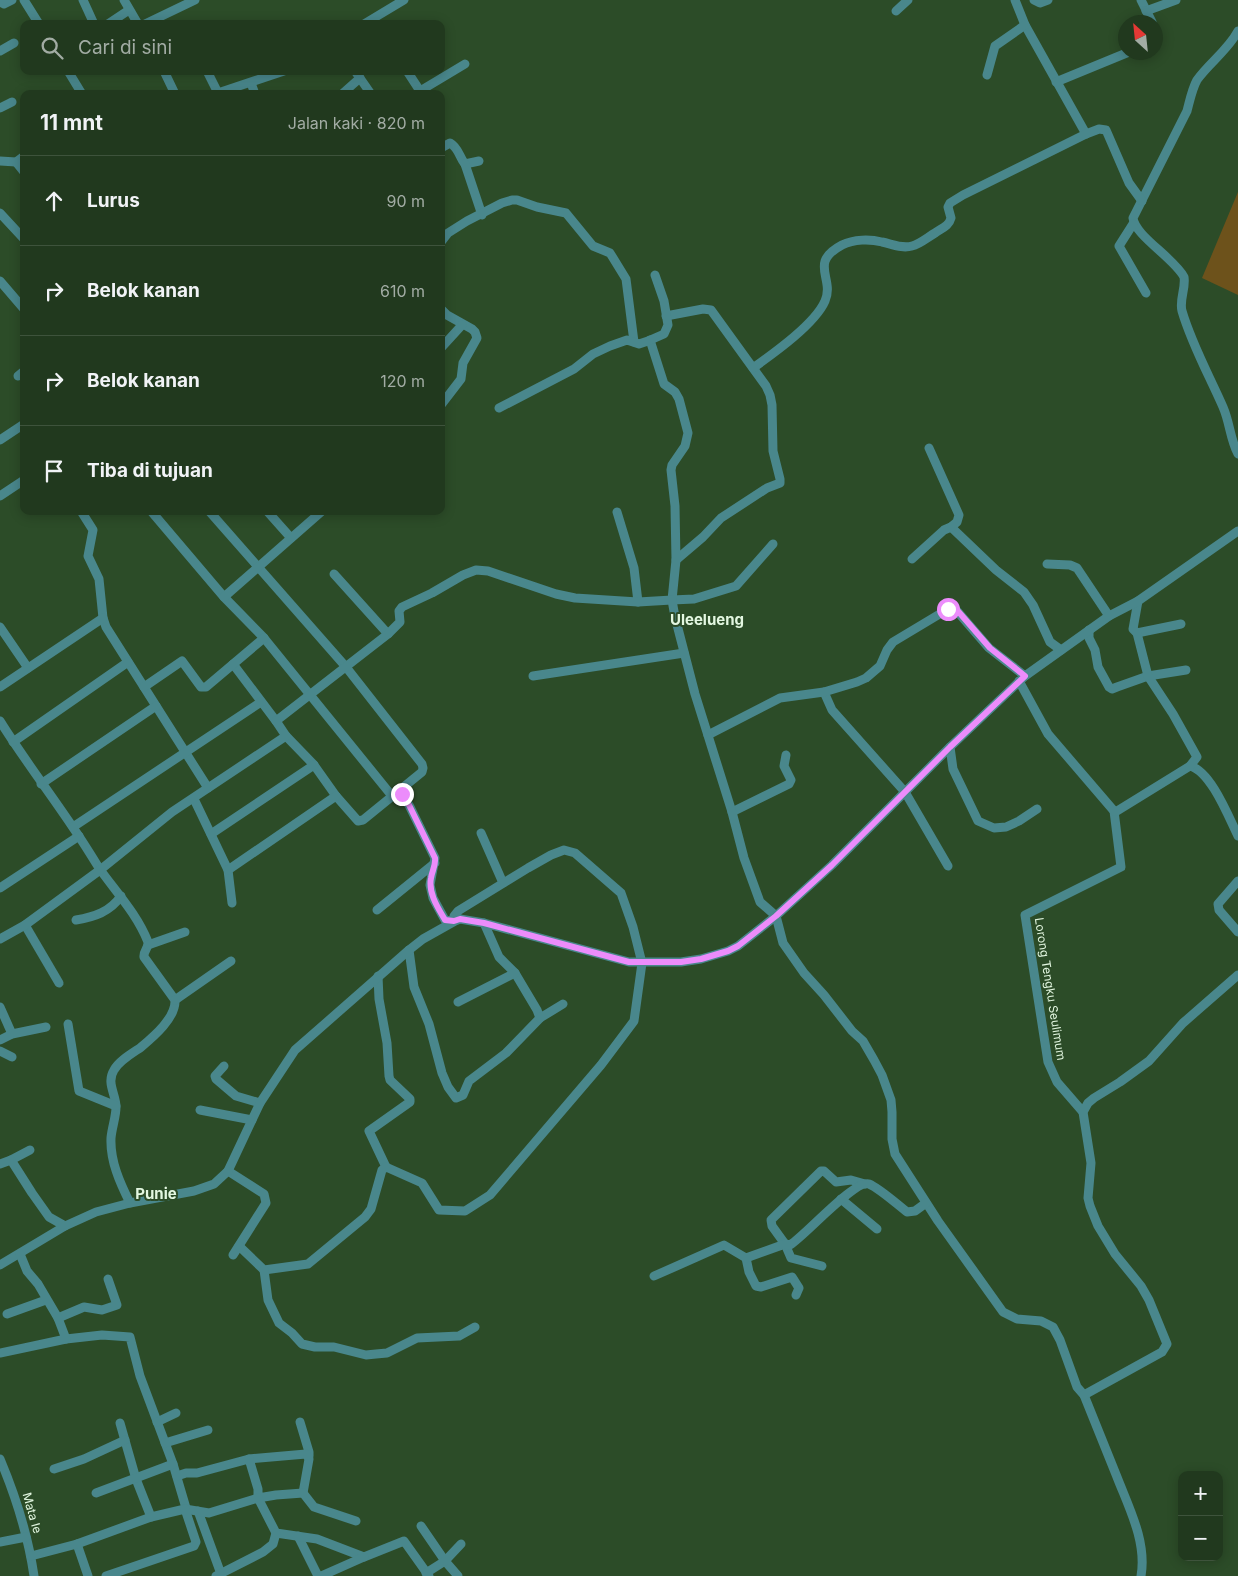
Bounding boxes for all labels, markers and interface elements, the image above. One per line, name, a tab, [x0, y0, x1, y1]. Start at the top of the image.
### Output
north arrow	[1118, 15, 1163, 60]
search box	[20, 20, 445, 75]
icon: search	[38, 34, 66, 62]
text: Cari di sini	[78, 36, 172, 59]
text: 11 mnt	[40, 110, 103, 135]
text: Jalan kaki · 820 m	[288, 113, 425, 133]
icon: ahead	[40, 187, 68, 215]
text: Lurus	[87, 189, 140, 212]
text: 90 m	[386, 191, 425, 211]
icon: right	[40, 277, 68, 305]
text: Belok kanan	[87, 279, 200, 302]
text: 610 m	[380, 281, 425, 301]
icon: right	[40, 367, 68, 395]
text: Belok kanan	[87, 369, 200, 392]
text: 120 m	[380, 371, 425, 391]
icon: arrive	[40, 457, 68, 485]
text: Tiba di tujuan	[87, 459, 213, 482]
route start	[937, 598, 960, 621]
district label: Uleelueng	[670, 610, 744, 629]
route end	[391, 783, 414, 806]
street label: Lorong Tengku Seulimum	[1032, 916, 1069, 1061]
district label: Punie	[135, 1184, 177, 1203]
map controls	[1178, 1471, 1223, 1561]
button: +	[1178, 1471, 1223, 1516]
street label: Mata Ie	[19, 1491, 45, 1535]
button: −	[1178, 1516, 1223, 1561]

